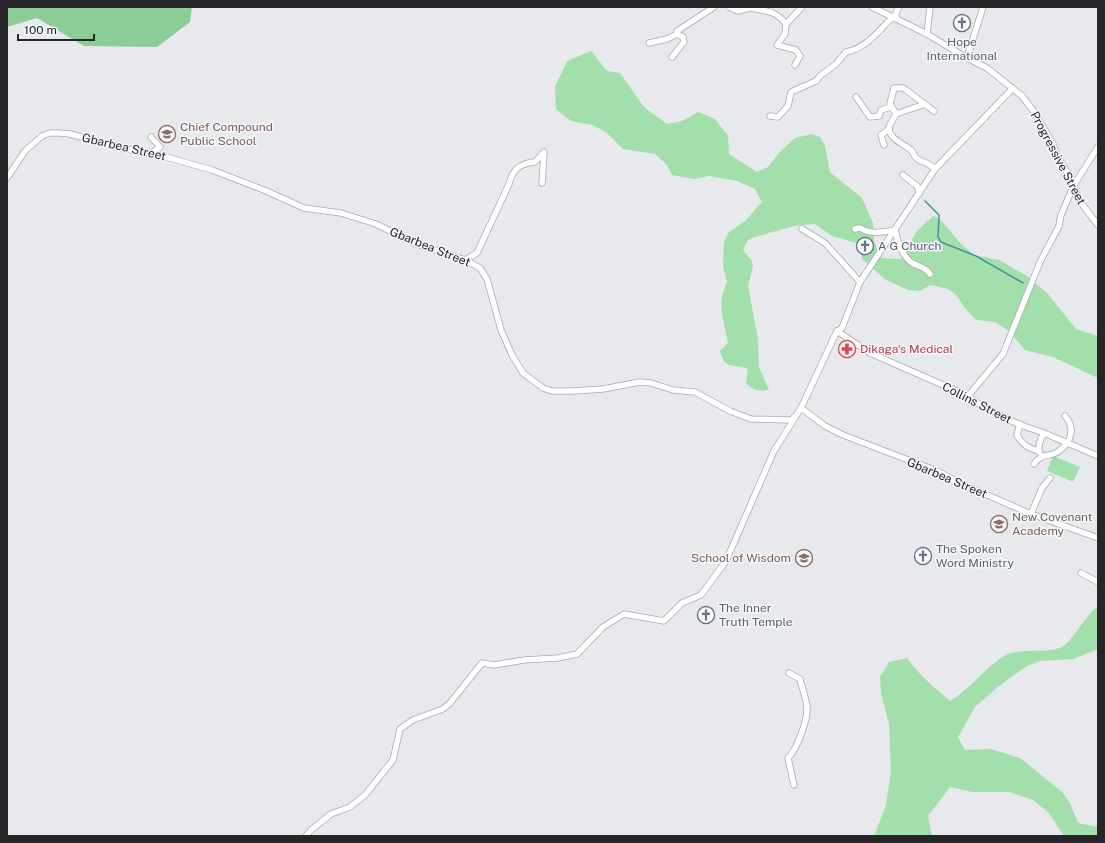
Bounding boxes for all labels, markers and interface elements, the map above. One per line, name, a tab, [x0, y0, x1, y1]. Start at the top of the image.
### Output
church icon: Hope International	[952, 13, 972, 33]
scale bar	[18, 16, 94, 42]
text: 100 m	[24, 23, 57, 37]
place label: Hope International	[927, 35, 998, 63]
street label: Progressive Street	[1028, 109, 1089, 207]
place label: Chief Compound Public School	[180, 120, 273, 148]
school or university icon: Chief Compound Public School	[157, 124, 177, 144]
street label: Gbarbea Street	[81, 131, 168, 164]
street label: Gbarbea Street	[388, 224, 473, 270]
church icon: A G Church	[855, 236, 875, 256]
place label: A G Church	[878, 239, 941, 253]
pharmacy icon: Dikaga's Medical	[837, 339, 857, 359]
place label: Dikaga's Medical	[860, 342, 954, 356]
street label: Collins Street	[940, 380, 1014, 427]
street label: Gbarbea Street	[905, 455, 989, 501]
place label: New Covenant Academy	[1012, 510, 1093, 538]
school or university icon: New Covenant Academy	[989, 514, 1009, 534]
place label: The Spoken Word Ministry	[936, 542, 1014, 570]
church icon: The Spoken Word Ministry	[913, 546, 933, 566]
school or university icon: School of Wisdom	[794, 548, 814, 568]
place label: School of Wisdom	[691, 551, 791, 565]
place label: The Inner Truth Temple	[719, 601, 793, 629]
church icon: The Inner Truth Temple	[696, 605, 716, 625]

